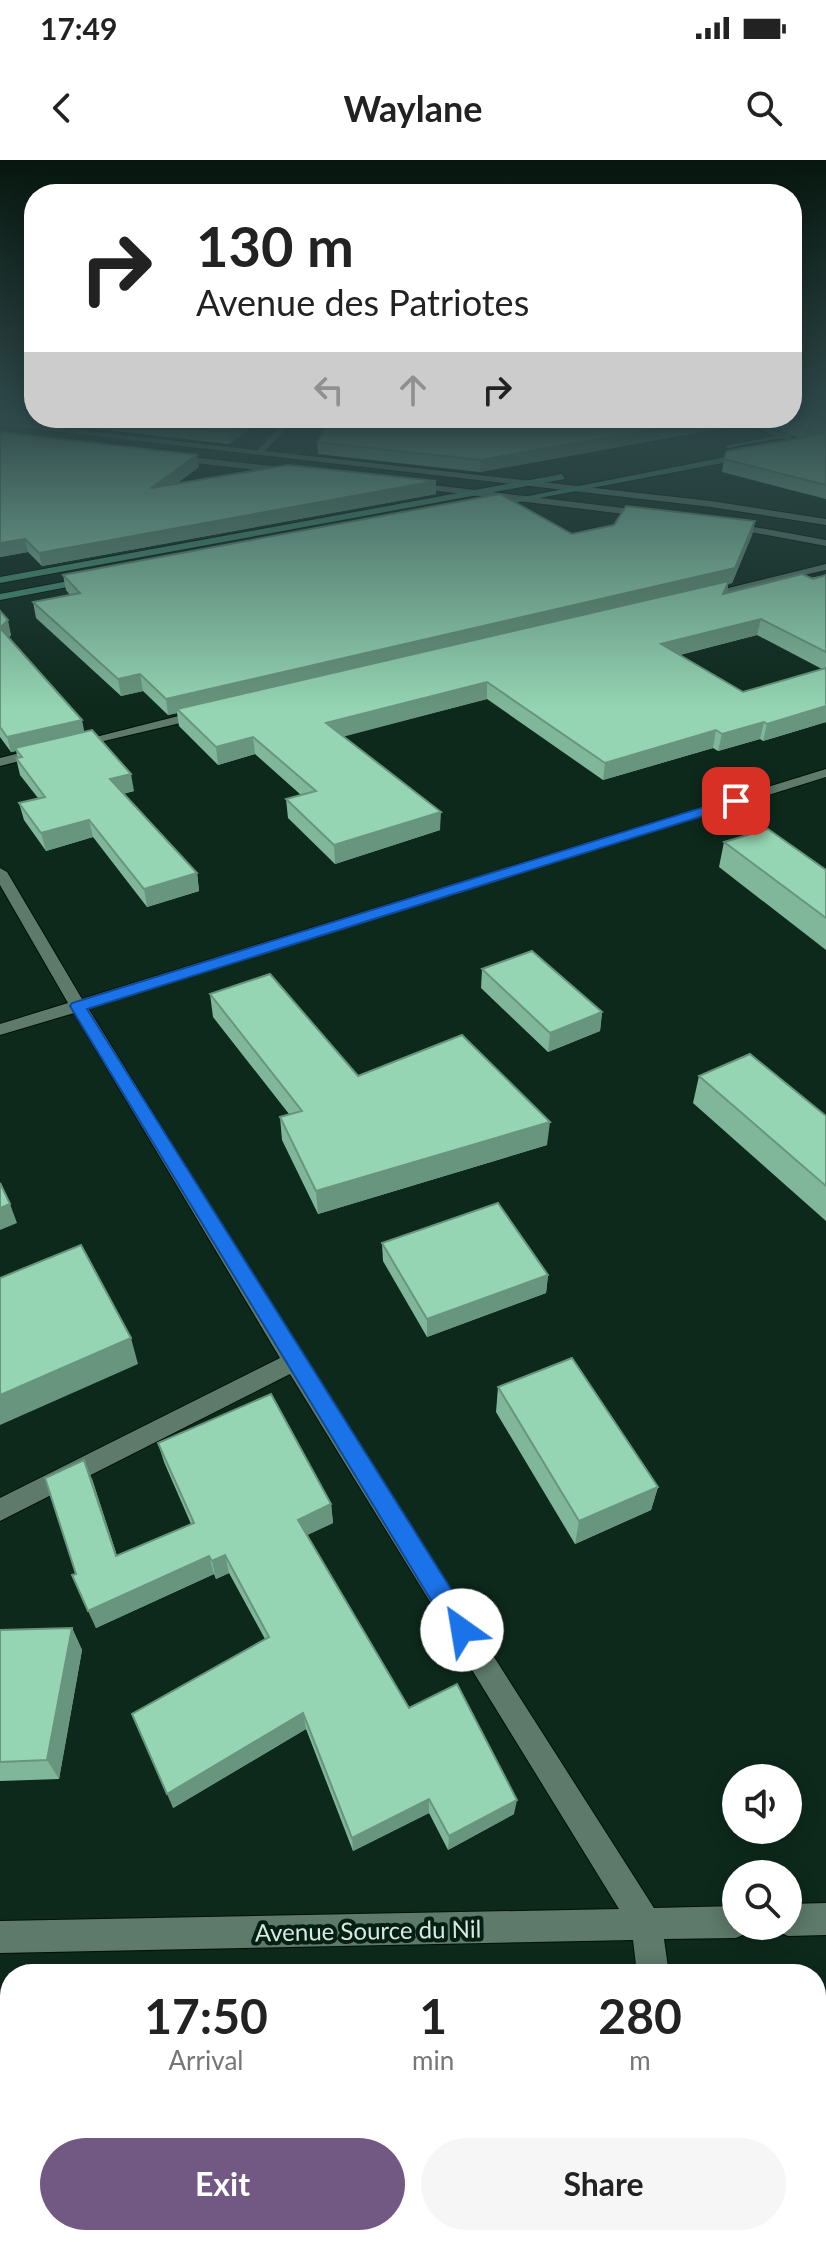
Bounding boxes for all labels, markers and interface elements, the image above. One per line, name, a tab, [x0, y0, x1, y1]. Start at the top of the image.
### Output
text: 17:49	[40, 10, 117, 46]
icon: back	[40, 86, 84, 130]
text: Waylane	[343, 86, 483, 130]
icon: search	[742, 86, 786, 130]
text: 130 m	[196, 212, 354, 279]
icon: right	[64, 216, 168, 320]
text: Avenue des Patriotes	[196, 280, 529, 324]
icon: left	[307, 368, 351, 412]
icon: ahead	[391, 368, 435, 412]
icon: right	[475, 368, 519, 412]
pin	[702, 767, 770, 835]
icon: arrive	[714, 779, 758, 823]
position arrow	[420, 1588, 504, 1672]
map controls	[722, 1764, 802, 1940]
button: sound	[722, 1764, 802, 1844]
button: search	[722, 1860, 802, 1940]
street label: Avenue Source du Nil	[255, 1914, 481, 1946]
text: 17:50	[144, 1987, 268, 2044]
text: 1	[419, 1987, 447, 2044]
text: 280	[598, 1987, 682, 2044]
text: Arrival	[169, 2044, 243, 2076]
text: min	[412, 2044, 454, 2076]
text: m	[629, 2044, 651, 2076]
button: Exit	[40, 2138, 405, 2230]
button: Share	[421, 2138, 786, 2230]

